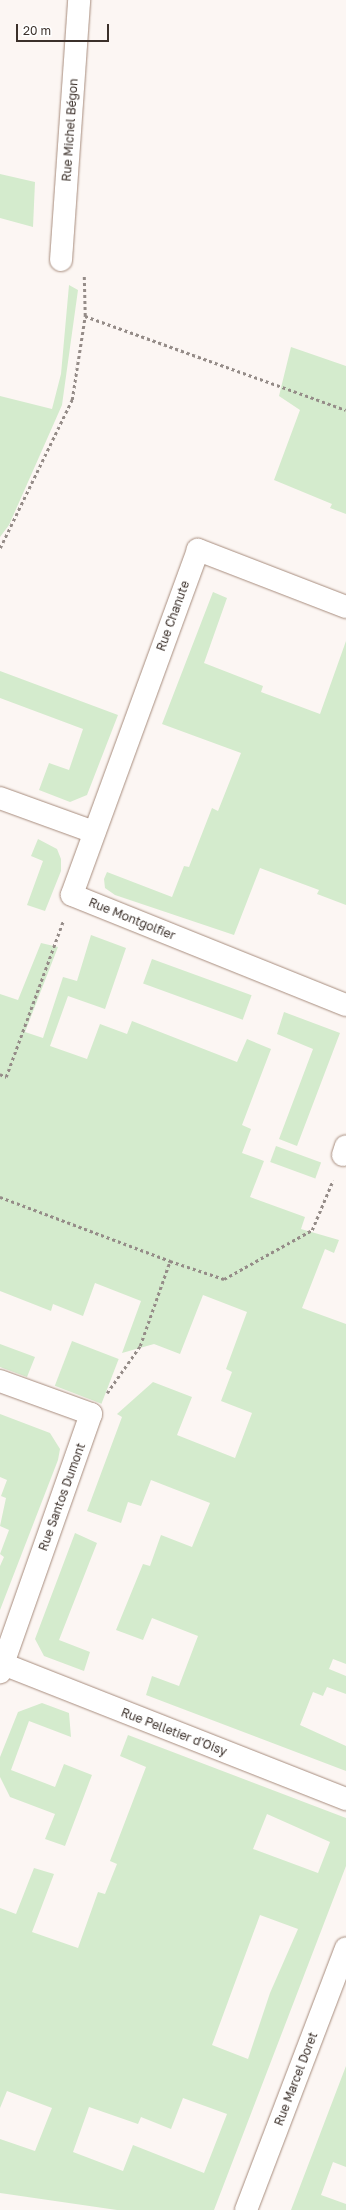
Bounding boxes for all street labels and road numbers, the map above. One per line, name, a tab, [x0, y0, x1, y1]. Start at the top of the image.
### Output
street label: Rue Michel Bégon	[59, 78, 81, 182]
street label: Rue Chanute	[154, 579, 192, 653]
street label: Rue Montgolfier	[87, 895, 177, 943]
street label: Rue Santos Dumont	[36, 1441, 88, 1553]
street label: Rue Pelletier d'Oisy	[119, 1705, 229, 1759]
street label: Rue Marcel Doret	[272, 2030, 320, 2128]

